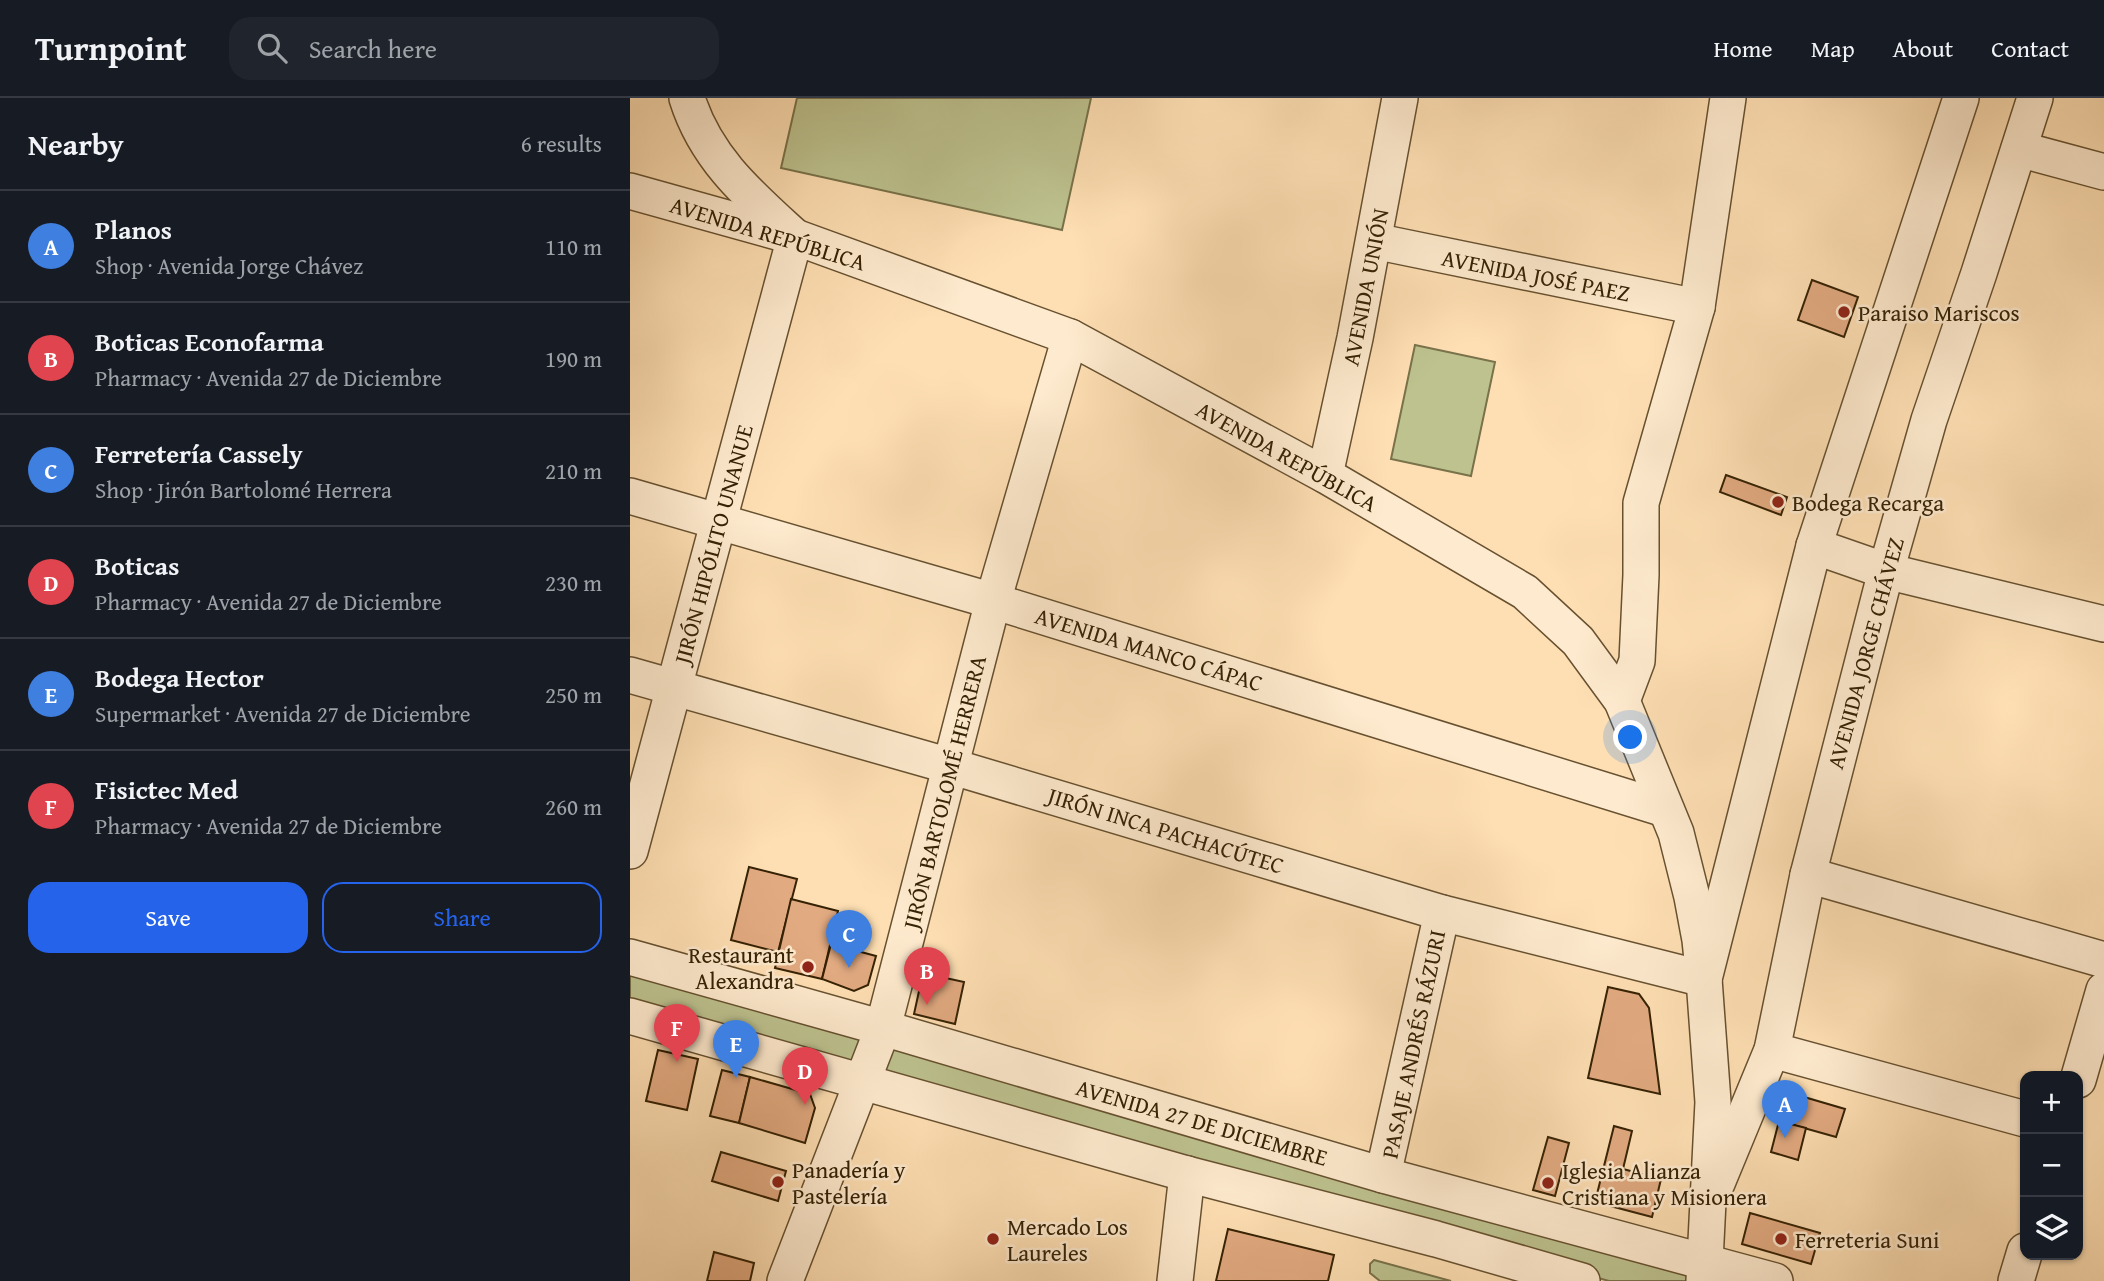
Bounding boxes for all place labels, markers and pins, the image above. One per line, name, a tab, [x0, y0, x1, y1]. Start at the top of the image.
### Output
place label: Paraiso Mariscos	[1858, 296, 2020, 329]
marker: Paraiso Mariscos	[1836, 304, 1852, 320]
place label: Bodega Recarga	[1792, 486, 1944, 519]
marker: Bodega Recarga	[1770, 494, 1786, 510]
pin: C	[826, 910, 872, 968]
place label: Restaurant Alexandra	[688, 938, 794, 997]
pin: B	[904, 947, 950, 1005]
marker: Restaurant Alexandra	[800, 959, 816, 975]
pin: F	[654, 1004, 700, 1062]
pin: E	[713, 1020, 759, 1078]
pin: D	[782, 1047, 828, 1105]
pin: A	[1762, 1080, 1808, 1138]
place label: Panadería y Pastelería	[792, 1153, 906, 1212]
place label: Iglesia Alianza Cristiana y Misionera	[1562, 1154, 1767, 1213]
marker: Panadería y Pastelería	[770, 1174, 786, 1190]
marker: Iglesia Alianza Cristiana y Misionera	[1540, 1175, 1556, 1191]
place label: Mercado Los Laureles	[1007, 1210, 1128, 1269]
place label: Ferreteria Suni	[1795, 1223, 1939, 1256]
marker: Mercado Los Laureles	[985, 1231, 1001, 1247]
marker: Ferreteria Suni	[1773, 1231, 1789, 1247]

